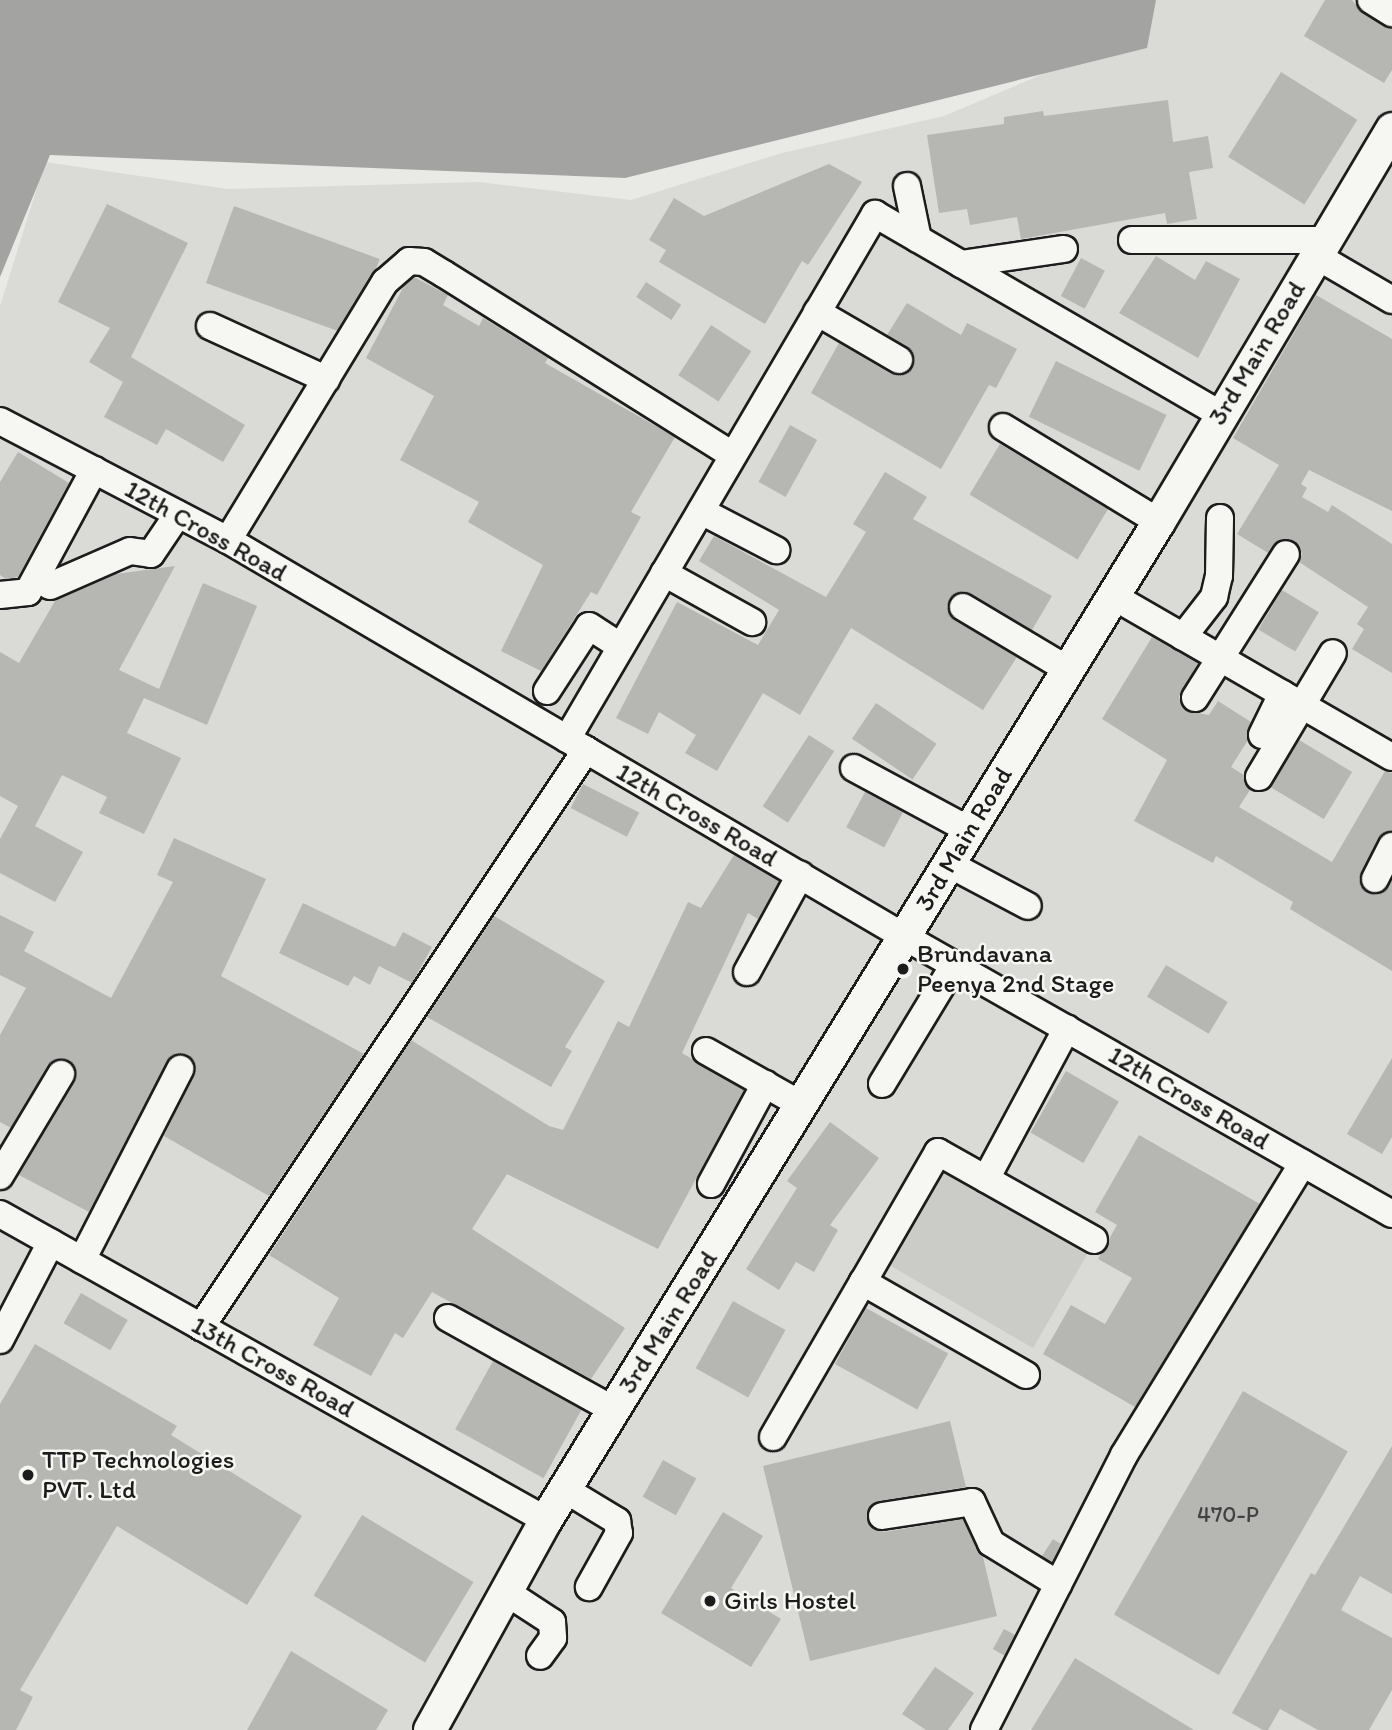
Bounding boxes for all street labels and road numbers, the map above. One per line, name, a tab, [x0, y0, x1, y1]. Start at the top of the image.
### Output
street label: 3rd Main Road	[1202, 276, 1312, 430]
street label: 12th Cross Road	[120, 474, 292, 588]
street label: 12th Cross Road	[611, 757, 783, 873]
street label: 3rd Main Road	[909, 762, 1019, 916]
street label: 12th Cross Road	[1103, 1040, 1275, 1156]
street label: 3rd Main Road	[612, 1245, 724, 1399]
street label: 13th Cross Road	[187, 1310, 359, 1424]

